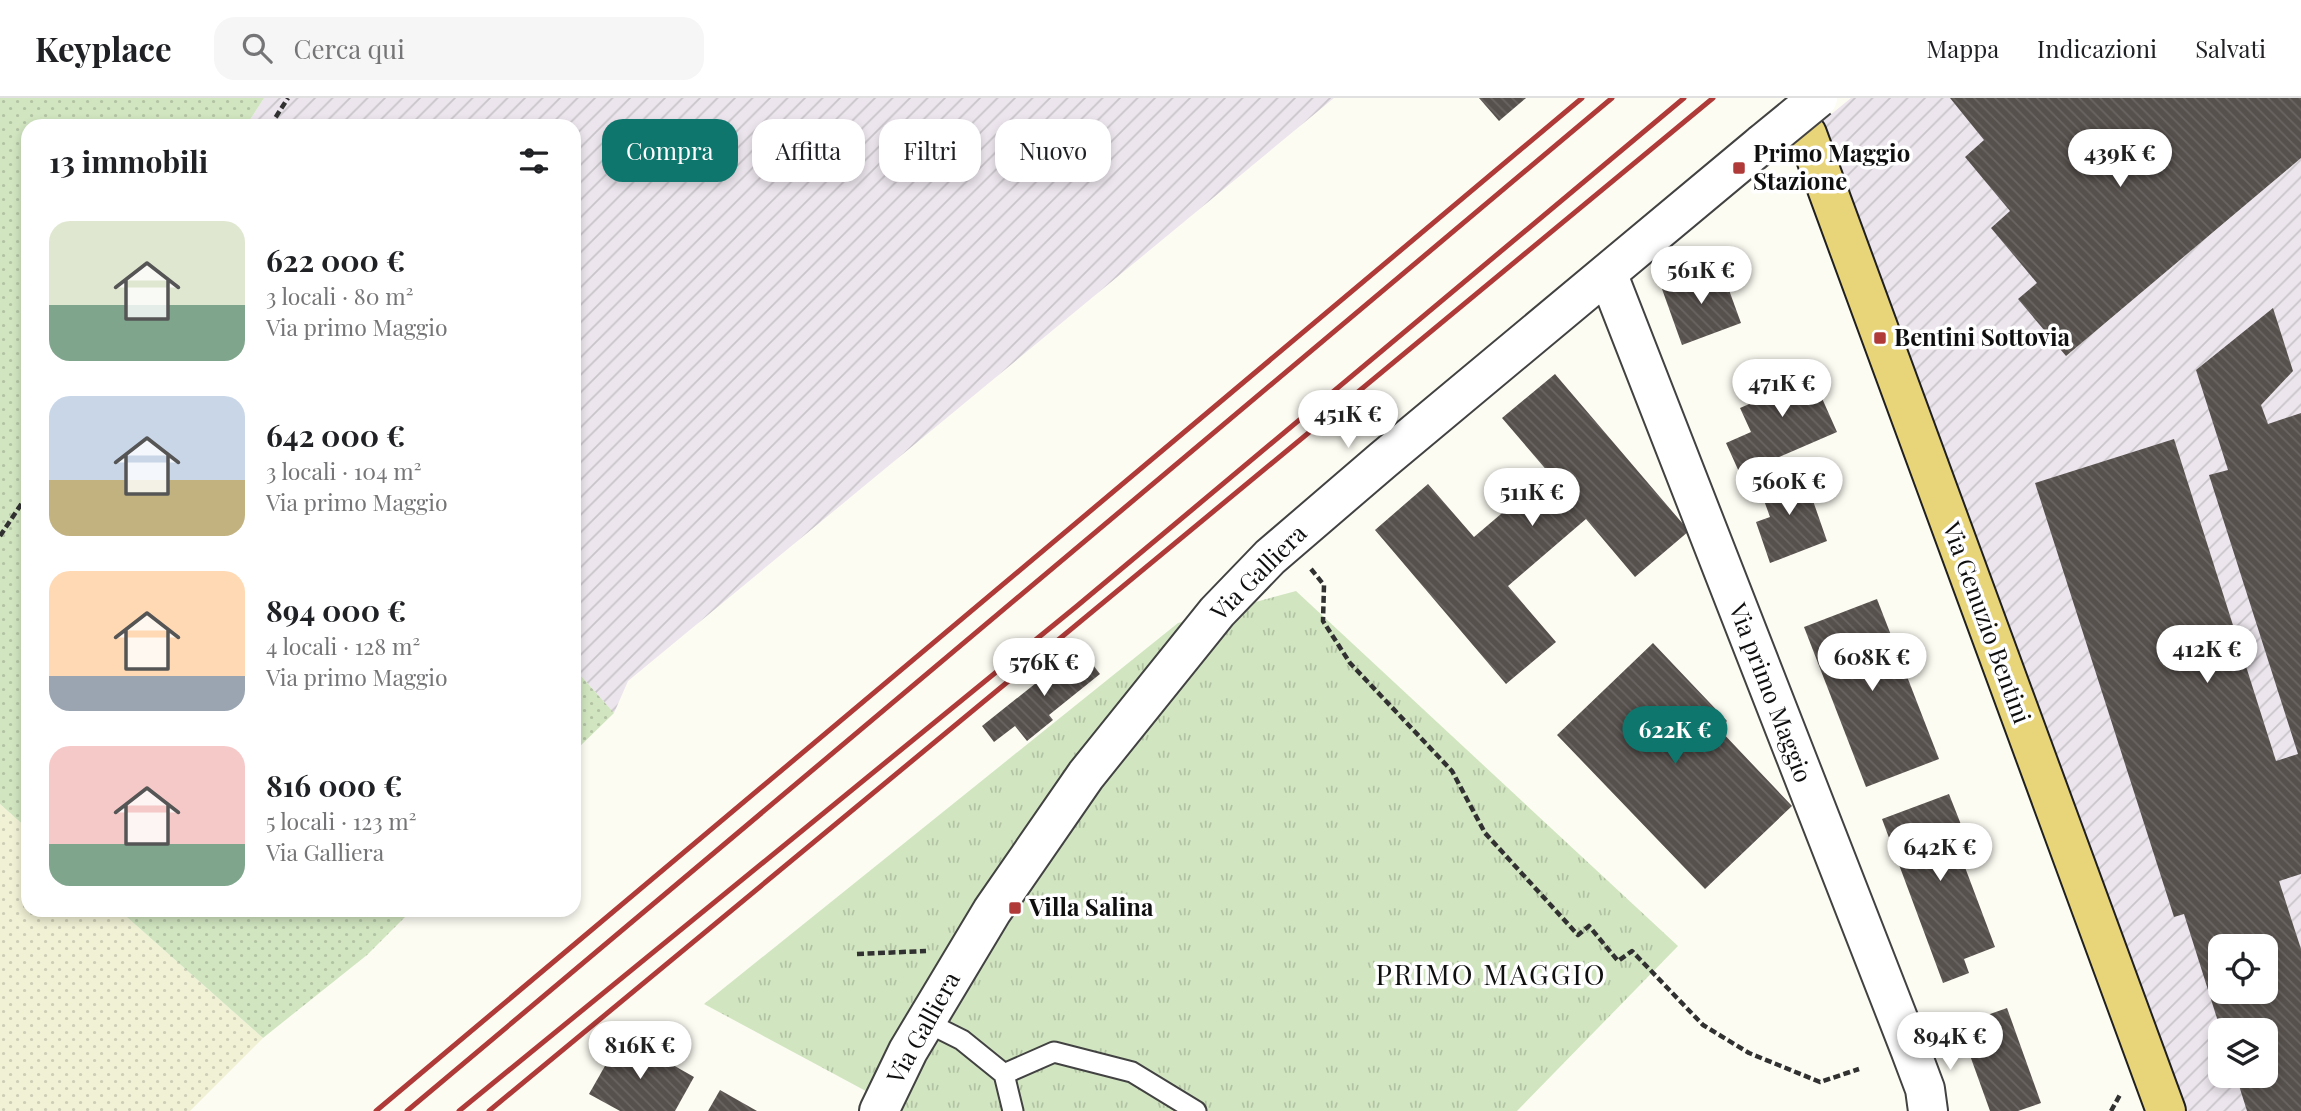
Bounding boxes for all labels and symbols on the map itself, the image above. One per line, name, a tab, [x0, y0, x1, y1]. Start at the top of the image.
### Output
pin: 439K €	[2063, 130, 2177, 189]
place label: Primo Maggio Stazione	[1753, 136, 1910, 196]
marker: Primo Maggio Stazione	[1731, 160, 1747, 176]
pin: 561K €	[1644, 246, 1758, 306]
place label: Bentini Sottovia	[1894, 320, 2070, 352]
marker: Bentini Sottovia	[1872, 330, 1888, 346]
pin: 471K €	[1725, 360, 1839, 419]
pin: 451K €	[1291, 390, 1405, 450]
pin: 560K €	[1732, 458, 1846, 517]
pin: 511K €	[1475, 468, 1589, 528]
street label: Via Genuzio Bentini	[1936, 516, 2039, 728]
street label: Via Galliera	[1202, 517, 1313, 627]
street label: Via primo Maggio	[1723, 597, 1821, 786]
pin: 412K €	[2150, 626, 2264, 685]
pin: 608K €	[1815, 634, 1929, 693]
pin: 576K €	[987, 638, 1101, 698]
pin: 622K €	[1618, 706, 1732, 766]
pin: 642K €	[1883, 824, 1997, 883]
place label: Villa Salina	[1028, 890, 1154, 922]
marker: Villa Salina	[1007, 900, 1023, 916]
district label: PRIMO MAGGIO	[1375, 955, 1607, 992]
street label: Via Galliera	[878, 965, 966, 1090]
pin: 894K €	[1893, 1012, 2007, 1072]
pin: 816K €	[583, 1021, 697, 1081]

